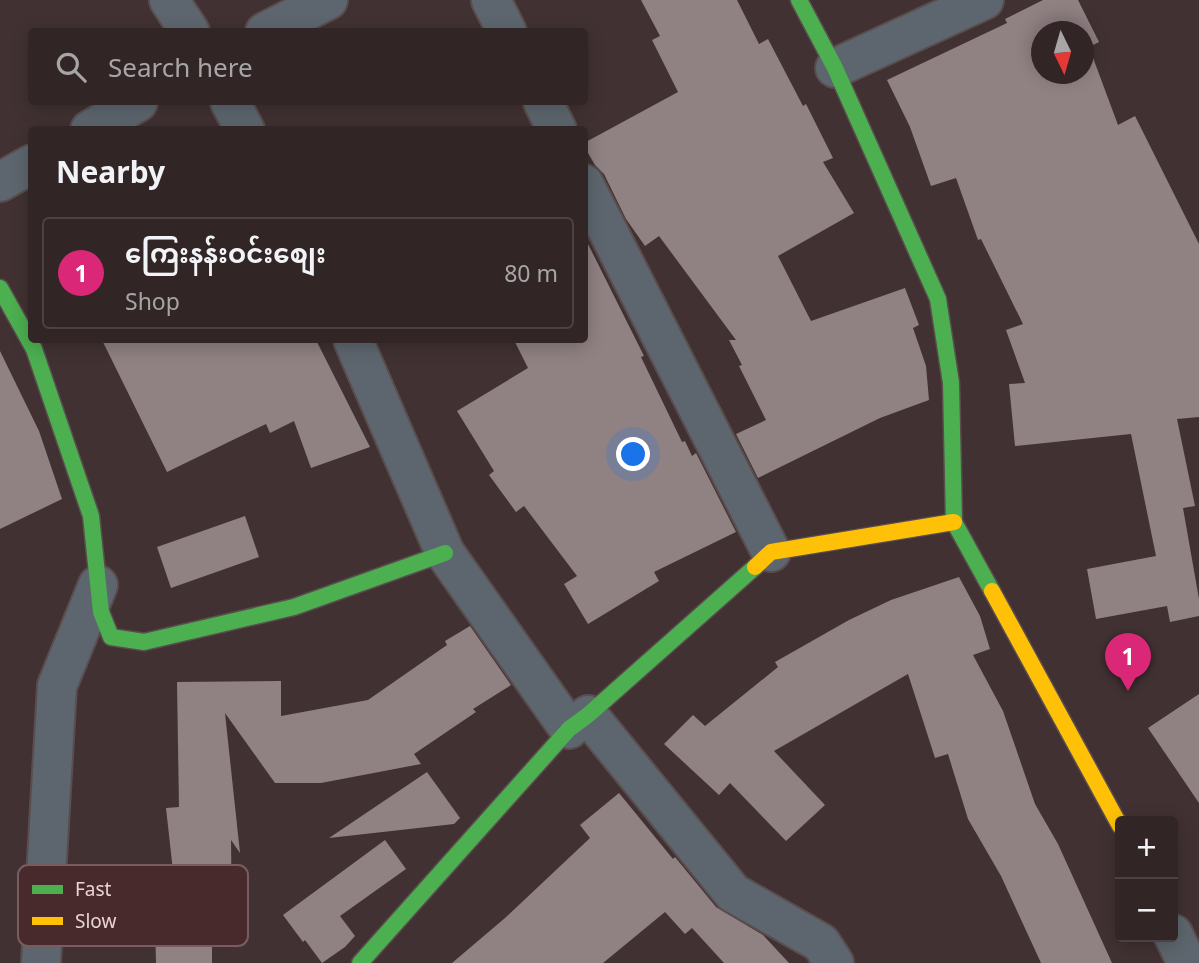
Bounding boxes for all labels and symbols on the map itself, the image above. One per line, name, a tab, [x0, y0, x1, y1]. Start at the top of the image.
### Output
north arrow	[1031, 21, 1094, 84]
your location	[616, 437, 650, 471]
pin: 1	[1105, 633, 1151, 691]
legend	[18, 865, 248, 946]
text: Fast	[75, 876, 112, 902]
text: Slow	[75, 908, 116, 934]

